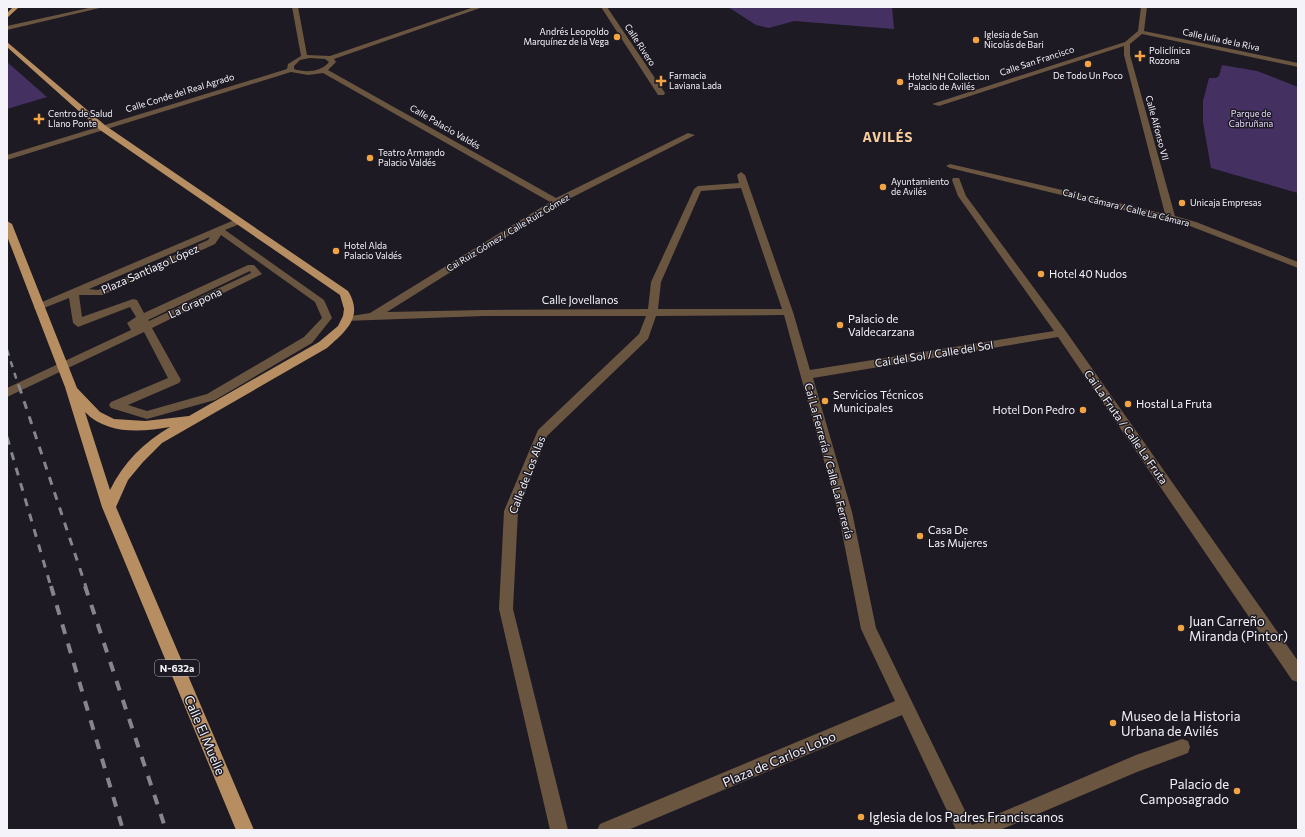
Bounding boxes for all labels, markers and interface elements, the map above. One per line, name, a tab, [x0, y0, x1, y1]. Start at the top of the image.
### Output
street label: Calle Rivero	[623, 21, 658, 68]
place label: Andrés Leopoldo Marquínez de la Vega	[523, 26, 609, 47]
street label: Calle Julia de la Riva	[1182, 26, 1261, 53]
place label: Iglesia de San Nicolás de Bari	[984, 29, 1044, 50]
marker: Andrés Leopoldo Marquínez de la Vega	[612, 32, 622, 42]
marker: Iglesia de San Nicolás de Bari	[971, 35, 981, 45]
street label: Calle San Francisco	[998, 43, 1076, 78]
place label: Policlínica Rozona	[1149, 45, 1190, 66]
marker: Policlínica Rozona	[1134, 50, 1146, 62]
marker: De Todo Un Poco	[1083, 59, 1093, 69]
place label: Farmacia Laviana Lada	[669, 70, 722, 91]
place label: De Todo Un Poco	[1053, 70, 1123, 81]
street label: Calle Conde del Real Agrado	[124, 71, 236, 114]
place label: Hotel NH Collection Palacio de Avilés	[908, 71, 990, 92]
marker: Farmacia Laviana Lada	[656, 76, 666, 86]
marker: Hotel NH Collection Palacio de Avilés	[895, 77, 905, 87]
street label: Calle Alfonso VII	[1144, 94, 1171, 162]
street label: Calle Palacio Valdés	[408, 102, 483, 151]
place label: Centro de Salud Llano Ponte	[48, 108, 112, 129]
park label: Parque de Cabruñana	[1229, 108, 1274, 129]
marker: Centro de Salud Llano Ponte	[33, 113, 45, 125]
district label: AVILÉS	[863, 129, 913, 145]
place label: Teatro Armando Palacio Valdés	[378, 147, 445, 168]
marker: Teatro Armando Palacio Valdés	[365, 153, 375, 163]
place label: Ayuntamiento de Avilés	[891, 176, 949, 197]
marker: Ayuntamiento de Avilés	[878, 182, 888, 192]
street label: Cai La Cámara / Calle La Cámara	[1061, 186, 1191, 229]
street label: Cai Ruiz Gómez / Calle Ruiz Gómez	[444, 191, 572, 274]
place label: Unicaja Empresas	[1190, 197, 1262, 208]
marker: Unicaja Empresas	[1177, 198, 1187, 208]
place label: Hotel Alda Palacio Valdés	[344, 240, 402, 261]
street label: Plaza Santiago López	[99, 241, 201, 296]
marker: Hotel Alda Palacio Valdés	[331, 246, 341, 256]
place label: Hotel 40 Nudos	[1049, 267, 1127, 280]
marker: Hotel 40 Nudos	[1036, 269, 1046, 279]
street label: La Grapona	[166, 285, 224, 321]
street label: Calle Jovellanos	[542, 293, 618, 307]
place label: Palacio de Valdecarzana	[848, 312, 915, 338]
marker: Palacio de Valdecarzana	[835, 320, 845, 330]
street label: Cai del Sol / Calle del Sol	[874, 338, 994, 369]
street label: Cai La Fruta / Calle La Fruta	[1082, 367, 1171, 486]
street label: Cai La Ferrería / Calle La Ferrería	[802, 381, 857, 540]
place label: Servicios Técnicos Municipales	[833, 388, 923, 414]
marker: Servicios Técnicos Municipales	[820, 396, 830, 406]
place label: Hostal La Fruta	[1136, 397, 1212, 410]
marker: Hostal La Fruta	[1123, 399, 1133, 409]
place label: Hotel Don Pedro	[992, 403, 1075, 416]
marker: Hotel Don Pedro	[1078, 405, 1088, 415]
street label: Calle de Los Alas	[506, 434, 547, 515]
place label: Casa De Las Mujeres	[928, 523, 987, 549]
marker: Casa De Las Mujeres	[915, 531, 925, 541]
place label: Juan Carreño Miranda (Pintor)	[1189, 613, 1288, 644]
marker: Juan Carreño Miranda (Pintor)	[1176, 623, 1186, 633]
road number: N-632a	[155, 660, 199, 676]
street label: Calle El Muelle	[181, 693, 229, 777]
place label: Museo de la Historia Urbana de Avilés	[1121, 708, 1240, 739]
marker: Museo de la Historia Urbana de Avilés	[1108, 718, 1118, 728]
street label: Plaza de Carlos Lobo	[720, 728, 838, 790]
place label: Palacio de Camposagrado	[1140, 776, 1229, 807]
marker: Palacio de Camposagrado	[1232, 786, 1242, 796]
place label: Iglesia de los Padres Franciscanos	[869, 809, 1064, 825]
marker: Iglesia de los Padres Franciscanos	[856, 812, 866, 822]

